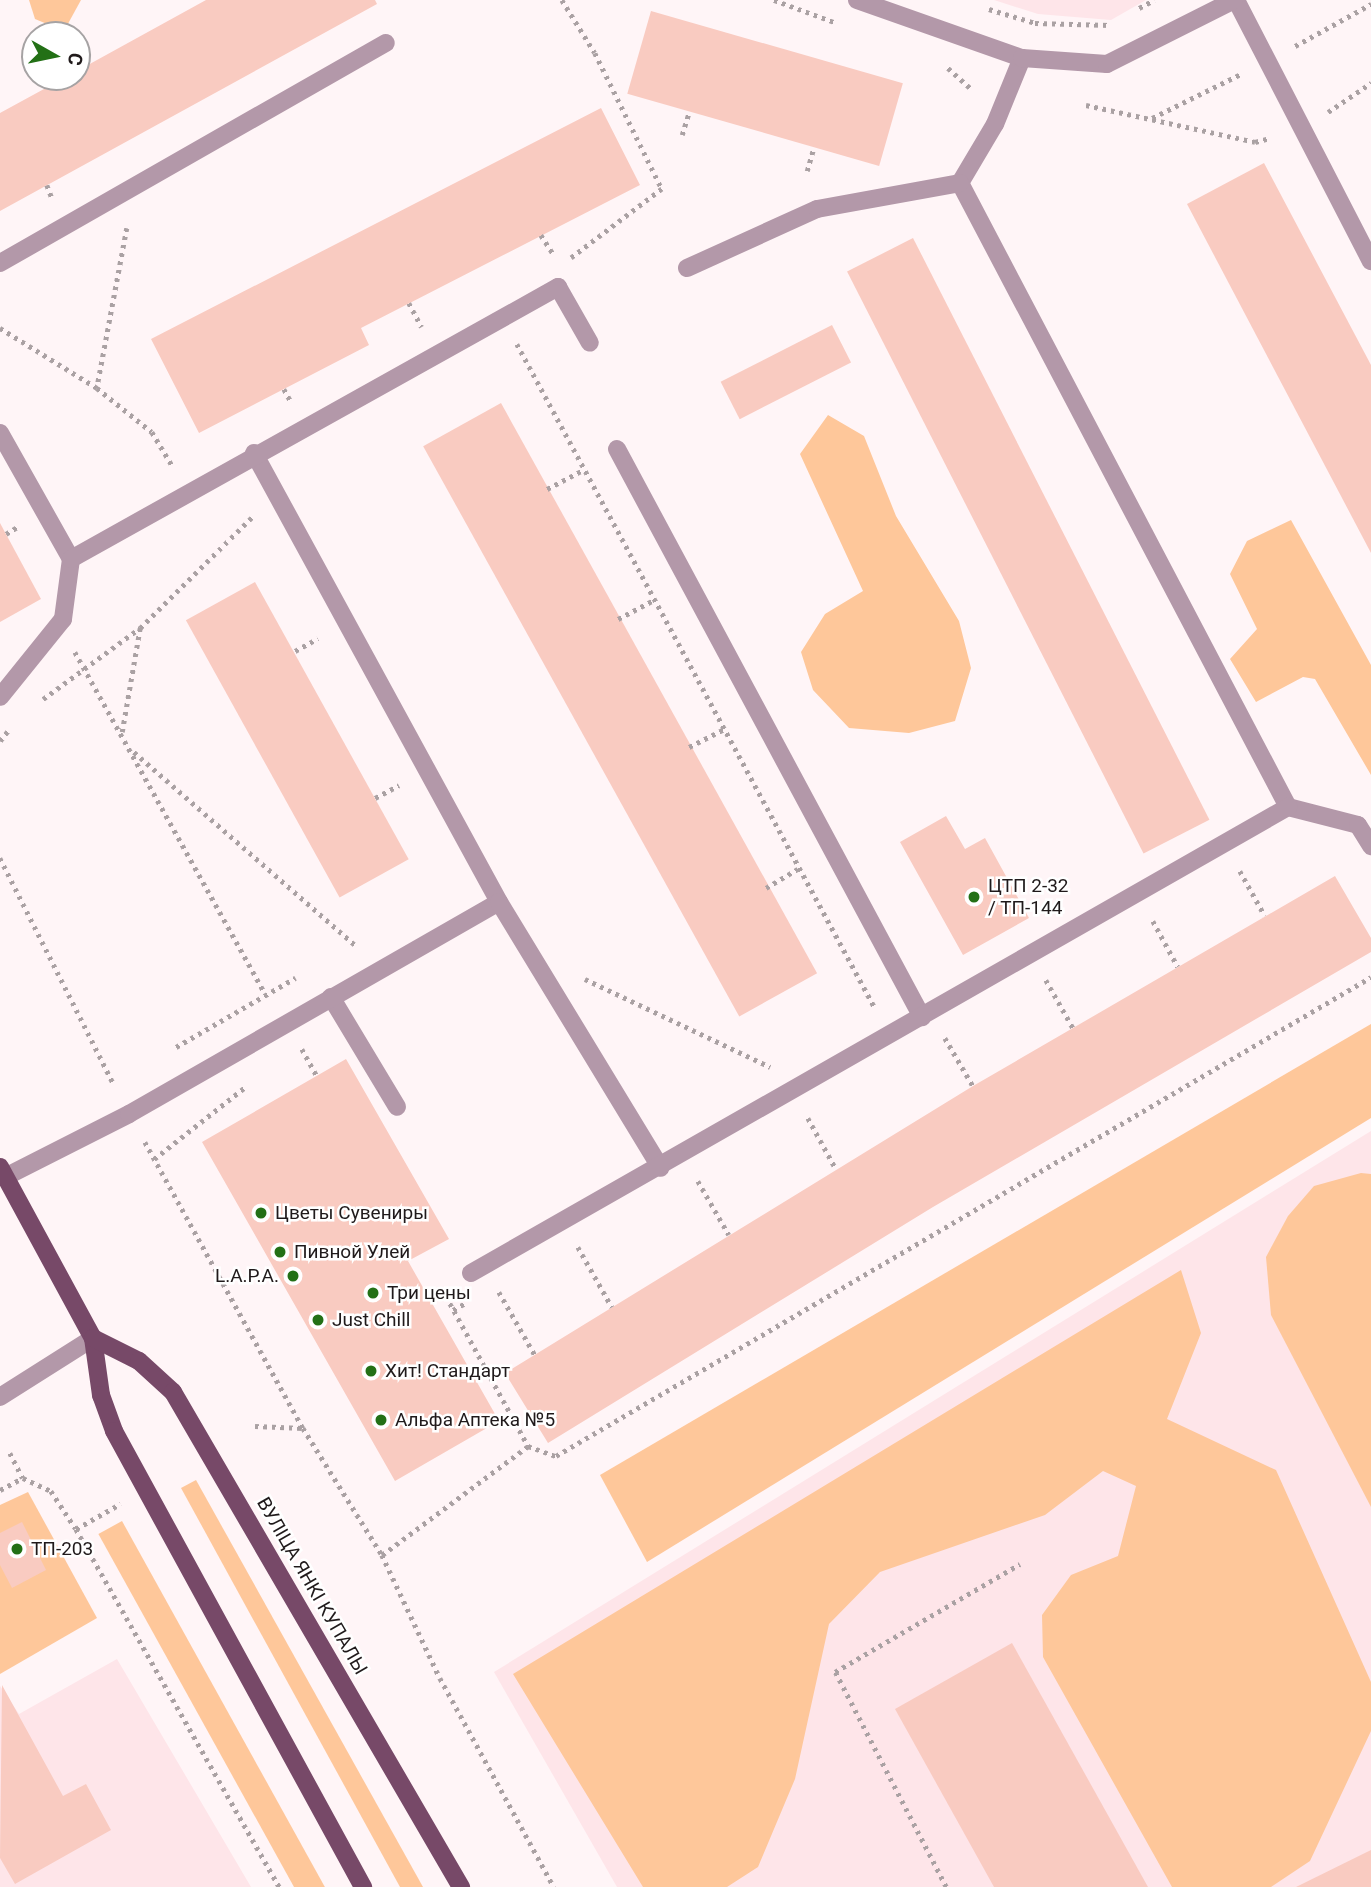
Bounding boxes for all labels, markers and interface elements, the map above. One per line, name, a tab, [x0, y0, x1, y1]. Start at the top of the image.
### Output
north arrow	[21, 21, 91, 91]
text: С	[63, 51, 88, 67]
place label: ЦТП 2-32 / ТП-144	[988, 875, 1069, 919]
marker: ЦТП 2-32 / ТП-144	[966, 889, 982, 905]
place label: Цветы Сувениры	[275, 1202, 428, 1224]
marker: Цветы Сувениры	[253, 1205, 269, 1221]
place label: Пивной Улей	[294, 1241, 410, 1263]
marker: Пивной Улей	[272, 1244, 288, 1260]
place label: L.A.P.A.	[215, 1265, 279, 1287]
marker: L.A.P.A.	[285, 1268, 301, 1284]
place label: Три цены	[387, 1282, 471, 1304]
marker: Три цены	[365, 1285, 381, 1301]
place label: Just Chill	[332, 1309, 410, 1331]
marker: Just Chill	[310, 1312, 326, 1328]
place label: Хит! Стандарт	[385, 1360, 510, 1382]
marker: Хит! Стандарт	[363, 1363, 379, 1379]
place label: Альфа Аптека №5	[395, 1409, 555, 1431]
marker: Альфа Аптека №5	[373, 1412, 389, 1428]
street label: ВУЛІЦА ЯНКІ КУПАЛЫ	[252, 1493, 372, 1679]
place label: ТП-203	[31, 1538, 93, 1560]
marker: ТП-203	[9, 1541, 25, 1557]

